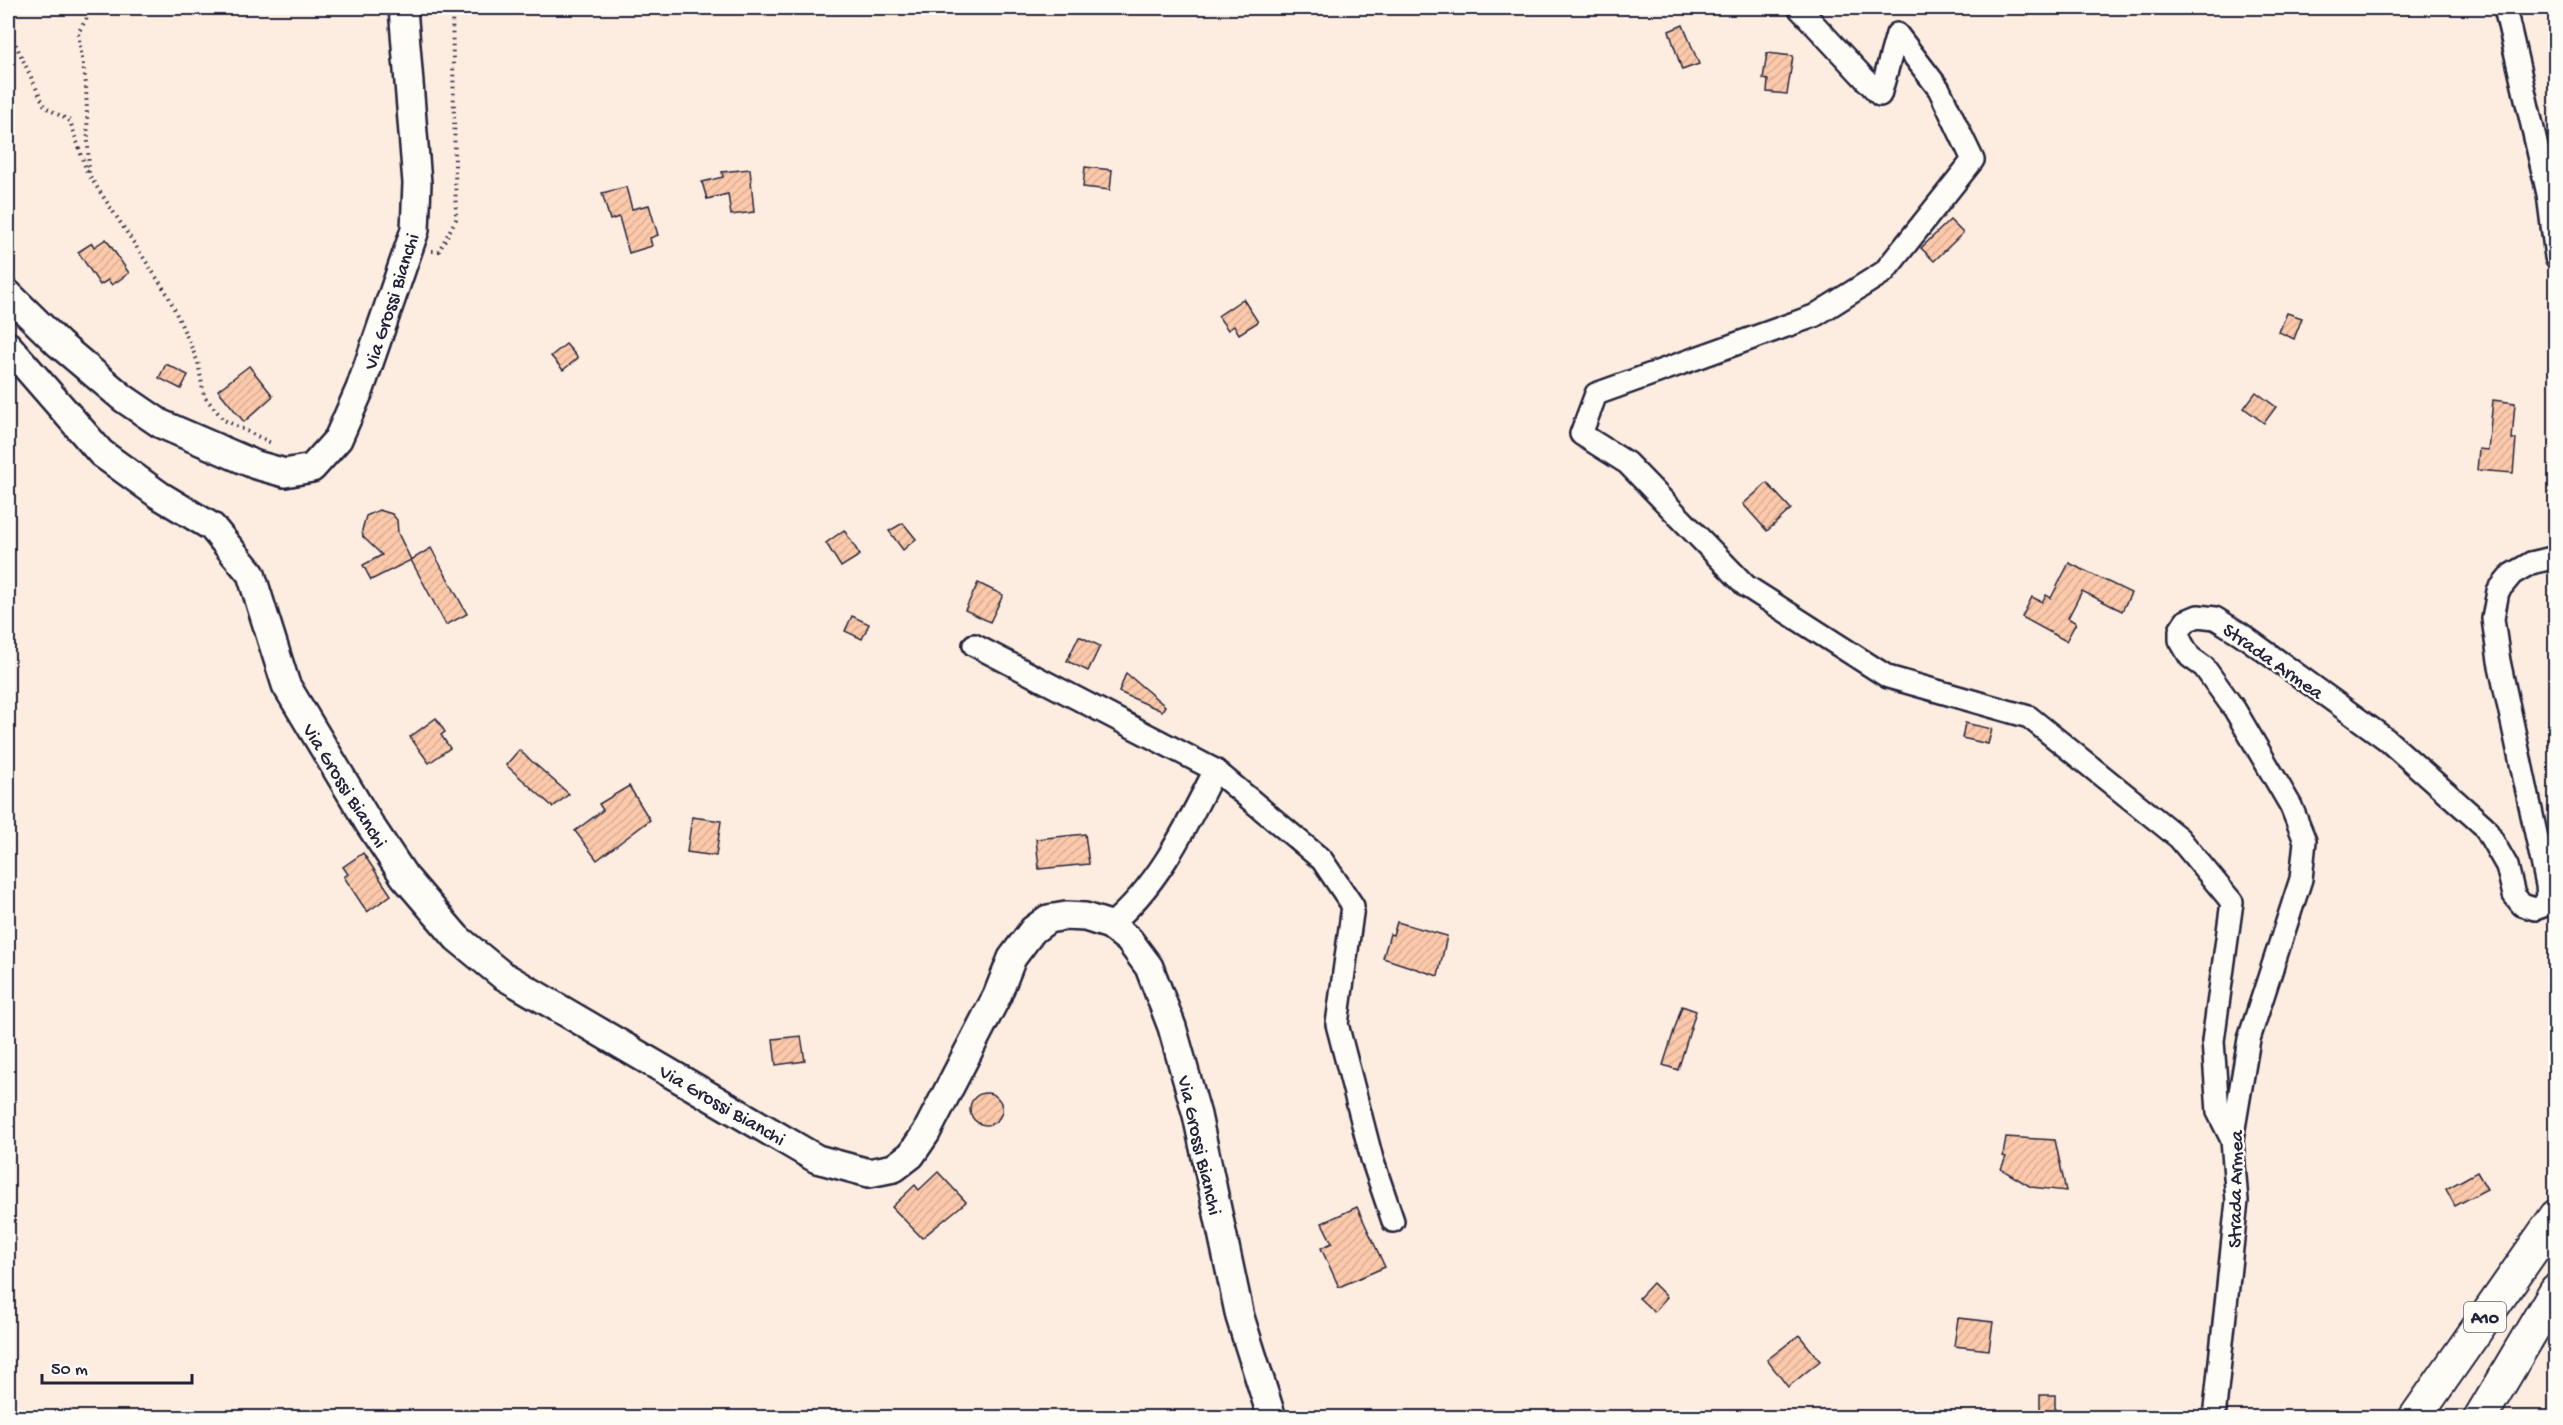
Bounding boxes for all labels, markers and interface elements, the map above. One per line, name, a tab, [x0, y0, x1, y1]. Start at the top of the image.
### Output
street label: Via Grossi Bianchi	[360, 231, 426, 374]
street label: Strada Armea	[2217, 620, 2328, 707]
street label: Via Grossi Bianchi	[295, 720, 390, 853]
street label: Via Grossi Bianchi	[653, 1061, 789, 1153]
street label: Via Grossi Bianchi	[1170, 1073, 1225, 1218]
street label: Strada Armea	[2225, 1129, 2250, 1248]
road number: A10	[2464, 1302, 2506, 1332]
scale bar	[42, 1347, 192, 1385]
text: 50 m	[51, 1360, 88, 1381]

